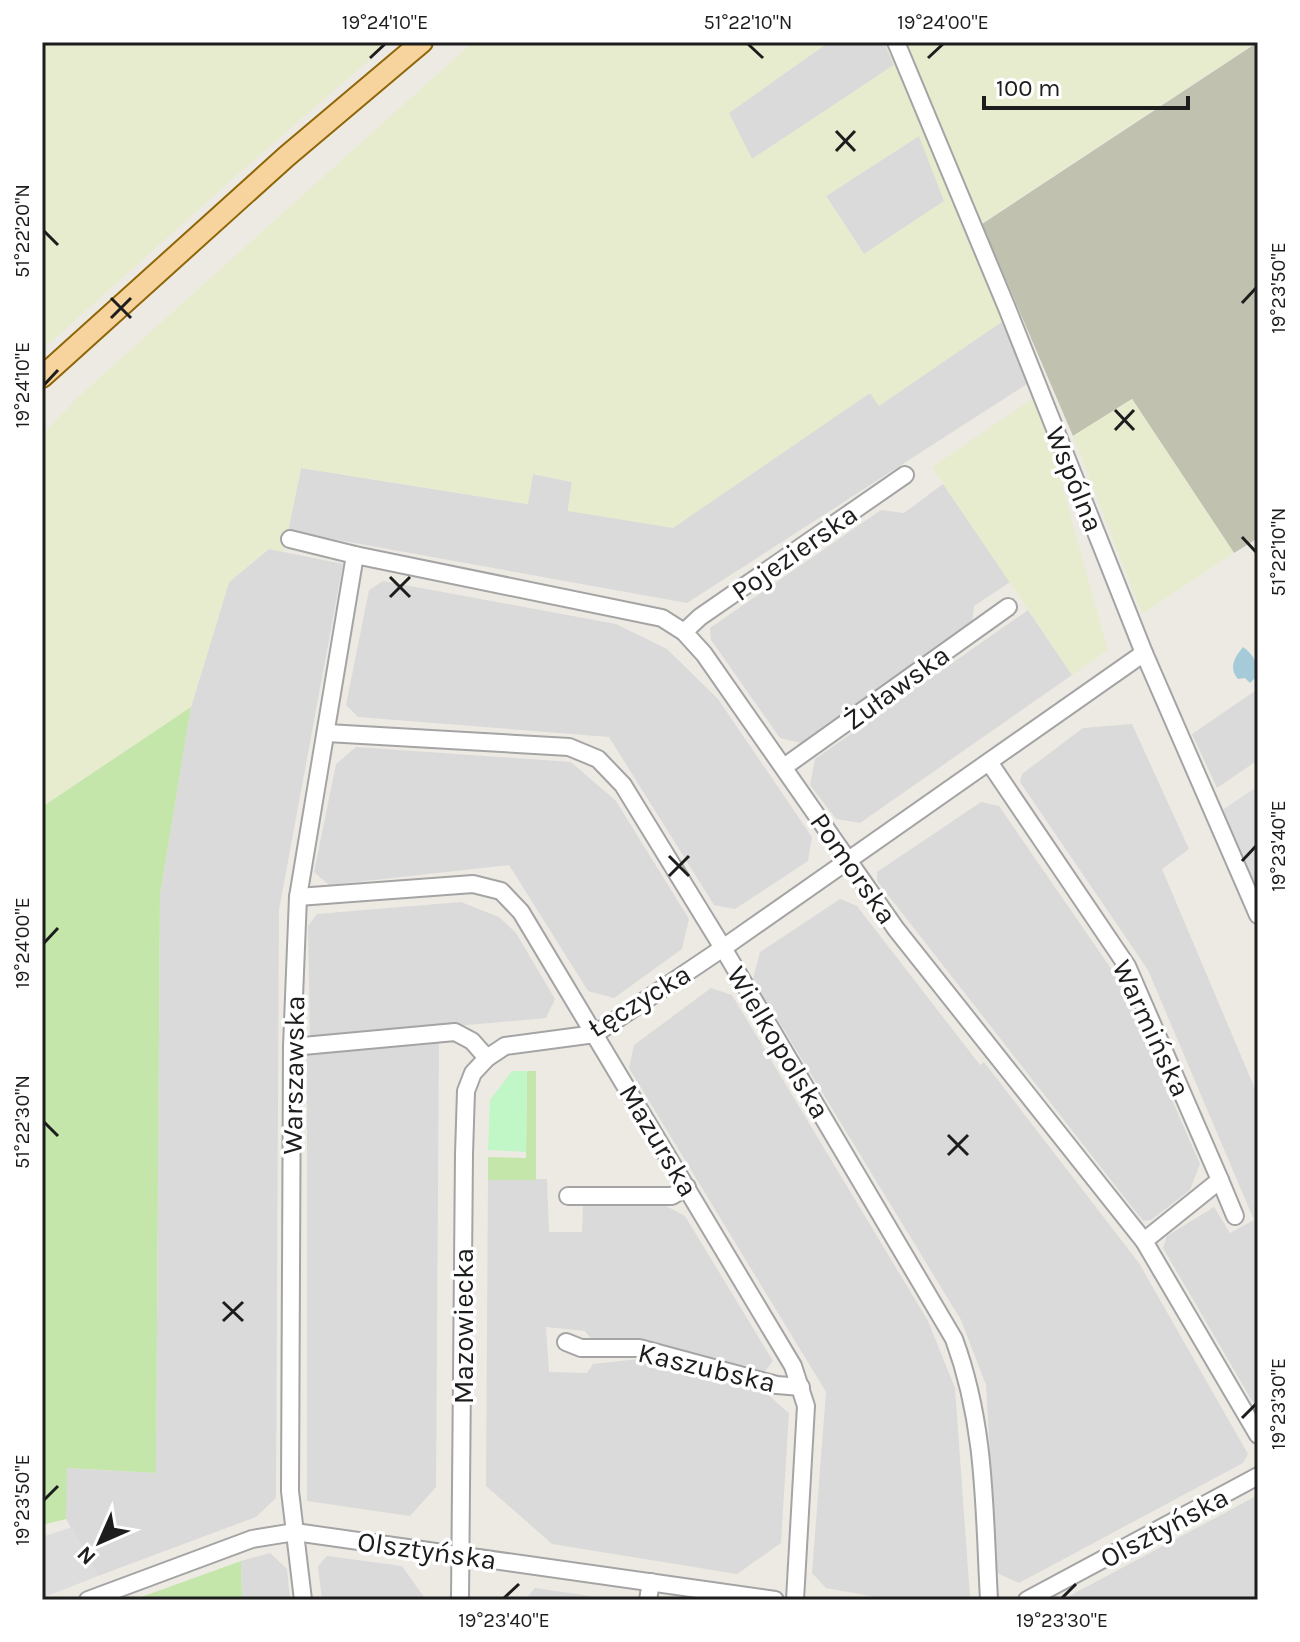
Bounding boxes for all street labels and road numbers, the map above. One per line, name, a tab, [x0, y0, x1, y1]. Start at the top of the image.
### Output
street label: Wspólna	[1039, 422, 1111, 537]
street label: Pojezierska	[725, 497, 864, 608]
street label: Żuławska	[837, 638, 956, 737]
street label: Pomorska	[803, 806, 904, 930]
street label: Warmińska	[1106, 955, 1198, 1102]
street label: Łęczycka	[582, 957, 697, 1044]
street label: Wielkopolska	[720, 960, 837, 1125]
street label: Warszawska	[276, 995, 311, 1155]
street label: Mazurska	[612, 1078, 705, 1203]
street label: Mazowiecka	[447, 1248, 480, 1404]
street label: Kaszubska	[635, 1336, 779, 1399]
street label: Olsztyńska	[1095, 1480, 1234, 1575]
street label: Olsztyńska	[355, 1524, 499, 1577]

